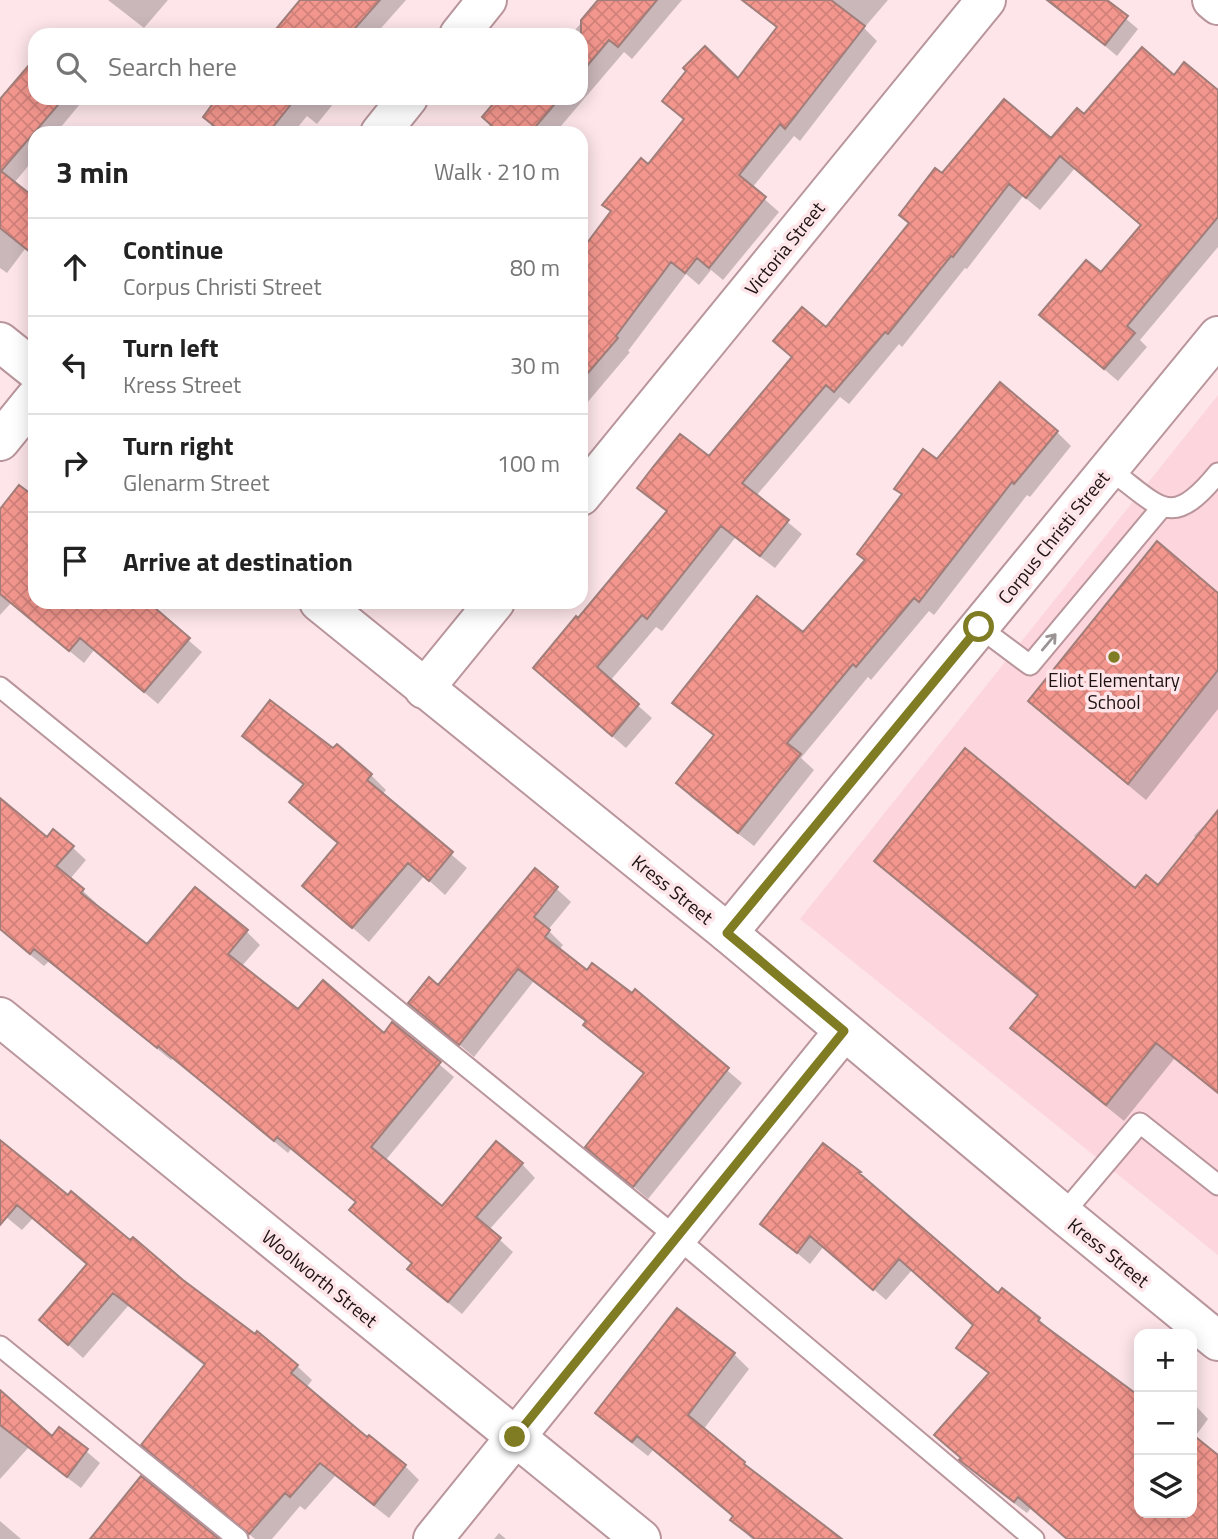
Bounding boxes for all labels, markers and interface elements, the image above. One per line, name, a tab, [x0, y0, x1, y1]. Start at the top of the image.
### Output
search box	[28, 28, 588, 105]
text: Search here	[108, 47, 237, 86]
icon: search	[52, 48, 90, 86]
text: 3 min	[56, 149, 129, 195]
text: Walk · 210 m	[434, 154, 560, 189]
street label: Victoria Street	[737, 194, 831, 301]
text: Continue	[123, 230, 223, 269]
icon: ahead	[56, 248, 94, 286]
text: 80 m	[510, 250, 560, 285]
text: Corpus Christi Street	[123, 269, 322, 304]
text: Turn left	[123, 328, 218, 367]
icon: left	[56, 346, 94, 384]
text: 30 m	[510, 348, 560, 383]
text: Kress Street	[123, 367, 241, 402]
text: Turn right	[123, 426, 234, 465]
icon: right	[56, 444, 94, 482]
text: 100 m	[497, 446, 560, 481]
street label: Corpus Christi Street	[990, 464, 1116, 610]
text: Glenarm Street	[123, 465, 270, 500]
icon: arrive	[56, 542, 94, 580]
text: Arrive at destination	[123, 542, 353, 581]
route start	[963, 611, 994, 642]
one-way arrow	[1041, 633, 1057, 651]
marker: Eliot Elementary School	[1106, 649, 1122, 665]
place label: Eliot Elementary School	[1048, 665, 1180, 716]
street label: Kress Street	[626, 847, 720, 931]
street label: Kress Street	[1062, 1210, 1156, 1294]
street label: Woolworth Street	[256, 1222, 385, 1334]
map controls	[1134, 1329, 1197, 1518]
button: +	[1134, 1329, 1197, 1392]
button: −	[1134, 1392, 1197, 1455]
route end	[499, 1421, 530, 1452]
button: layers	[1134, 1455, 1197, 1518]

